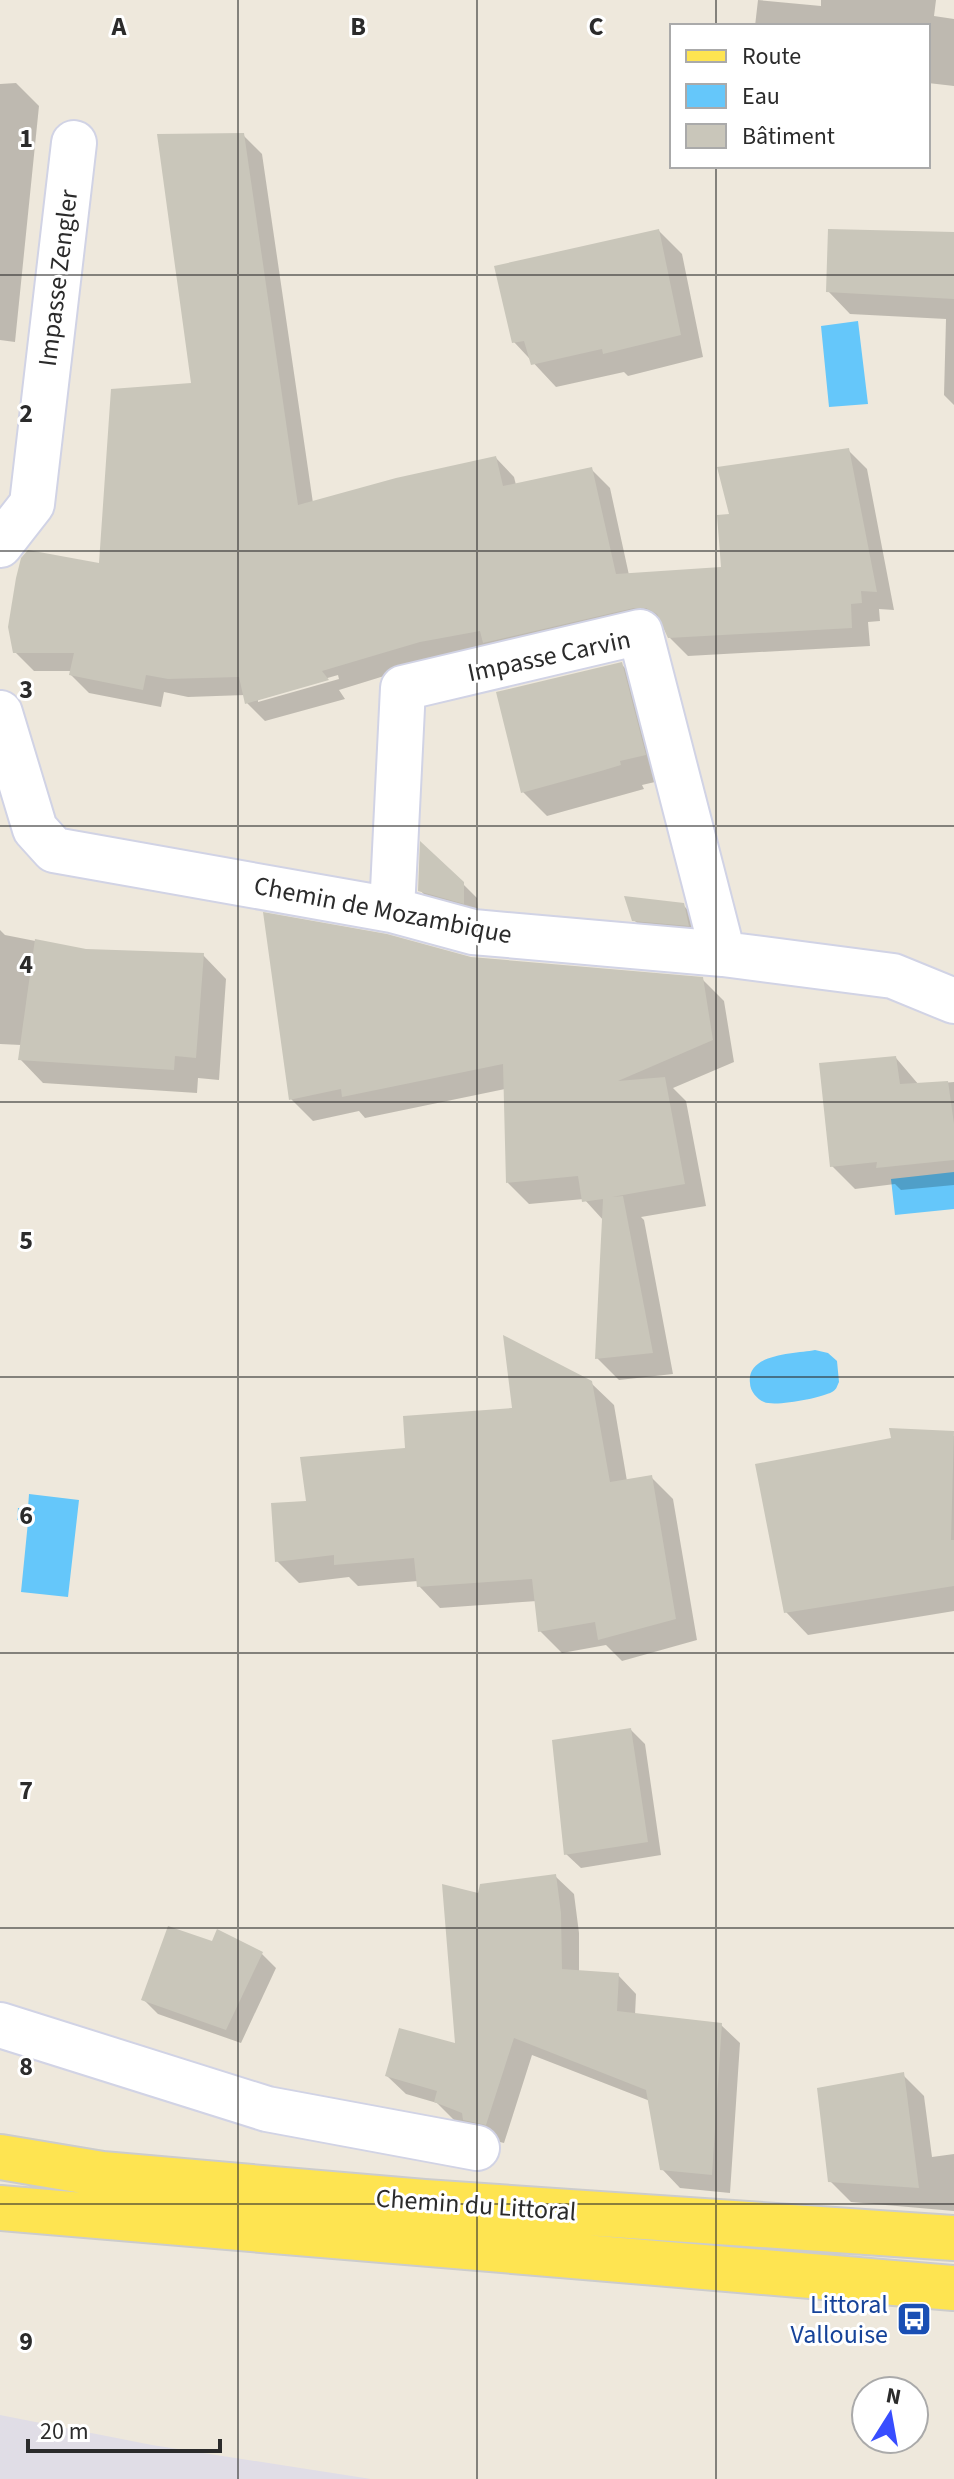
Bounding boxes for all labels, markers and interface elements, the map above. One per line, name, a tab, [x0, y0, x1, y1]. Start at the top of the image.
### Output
text: A	[111, 8, 128, 45]
text: B	[350, 8, 366, 45]
text: C	[588, 8, 604, 45]
legend	[670, 24, 930, 168]
text: Route	[742, 39, 801, 74]
text: Eau	[742, 79, 780, 114]
text: Bâtiment	[742, 119, 835, 154]
text: 1	[19, 120, 33, 157]
street label: Impasse Zengler	[29, 187, 87, 368]
text: 2	[19, 395, 33, 432]
street label: Impasse Carvin	[464, 621, 634, 691]
text: 3	[19, 671, 33, 708]
street label: Chemin de Mozambique	[251, 867, 515, 953]
text: 4	[19, 946, 33, 983]
text: 5	[19, 1222, 33, 1259]
text: 6	[19, 1497, 33, 1534]
text: 7	[19, 1772, 33, 1809]
text: 8	[19, 2048, 33, 2085]
street label: Chemin du Littoral	[374, 2180, 578, 2230]
place label: Littoral Vallouise	[790, 2286, 888, 2353]
bus stop icon: Littoral Vallouise	[895, 2300, 933, 2338]
text: 9	[19, 2323, 33, 2360]
north arrow	[850, 2375, 930, 2455]
text: N	[883, 2379, 904, 2413]
scale bar	[28, 2403, 220, 2453]
text: 20 m	[40, 2414, 89, 2449]

